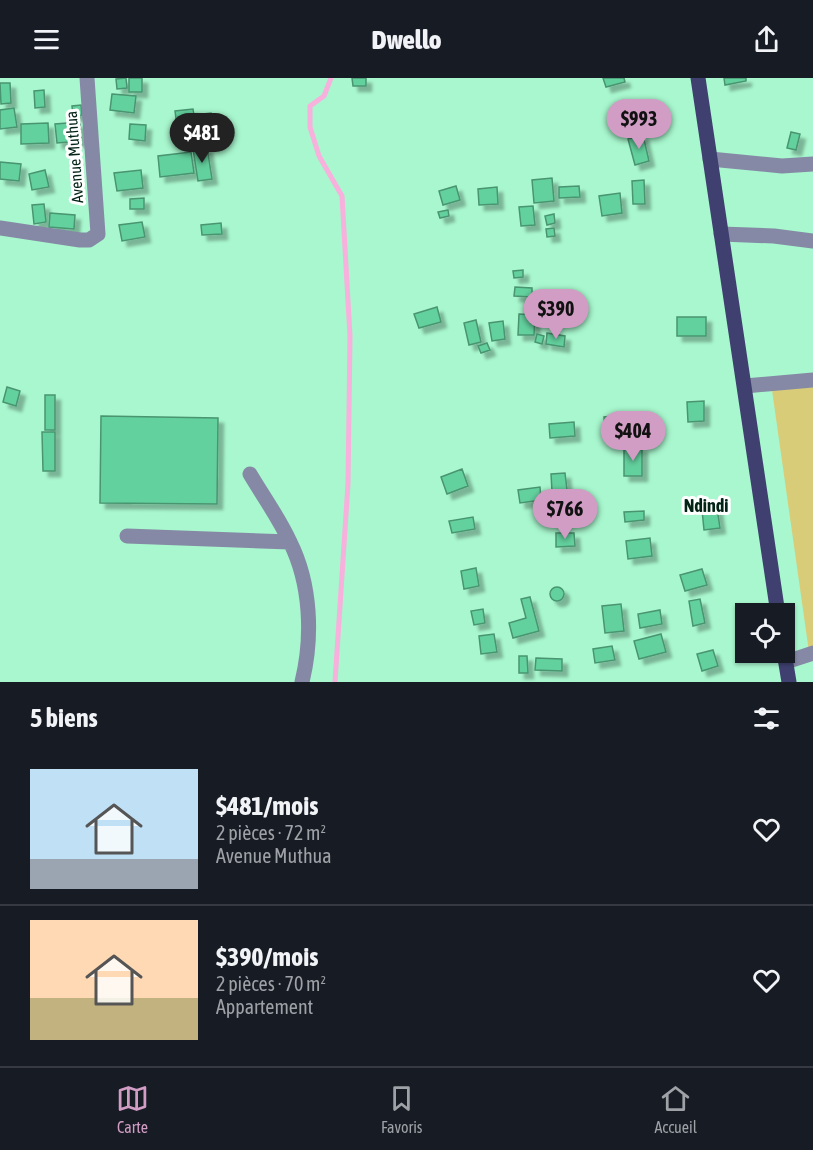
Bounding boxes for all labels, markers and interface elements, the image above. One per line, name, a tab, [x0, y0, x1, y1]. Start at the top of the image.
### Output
icon: menu	[30, 23, 63, 56]
icon: share	[750, 23, 783, 56]
text: Dwello	[372, 24, 441, 55]
pin: $993	[603, 99, 675, 150]
text: $993	[621, 107, 657, 130]
street label: Avenue Muthua	[62, 110, 86, 204]
pin: $481	[166, 113, 238, 164]
text: $481	[184, 121, 220, 144]
pin: $390	[520, 289, 592, 340]
text: $390	[538, 297, 574, 320]
pin: $404	[597, 411, 669, 462]
text: $404	[615, 419, 651, 442]
pin: $766	[529, 489, 601, 540]
district label: Ndindi	[684, 495, 728, 516]
text: $766	[547, 497, 583, 520]
map controls	[735, 603, 795, 663]
button: locate	[735, 603, 795, 663]
icon: filters	[750, 702, 783, 735]
text: 5 biens	[30, 703, 98, 733]
text: $481/mois	[216, 791, 318, 821]
icon: home	[78, 793, 150, 865]
icon: heart	[750, 813, 783, 846]
text: 2 pièces · 72 m²	[216, 821, 326, 844]
text: Avenue Muthua	[216, 844, 332, 867]
text: $390/mois	[216, 942, 318, 972]
icon: home	[78, 944, 150, 1016]
icon: heart	[750, 964, 783, 997]
text: 2 pièces · 70 m²	[216, 972, 326, 995]
text: Appartement	[216, 995, 313, 1018]
tab: Carte	[116, 1082, 149, 1136]
tab: Favoris	[381, 1082, 422, 1136]
tab: Accueil	[654, 1082, 697, 1136]

